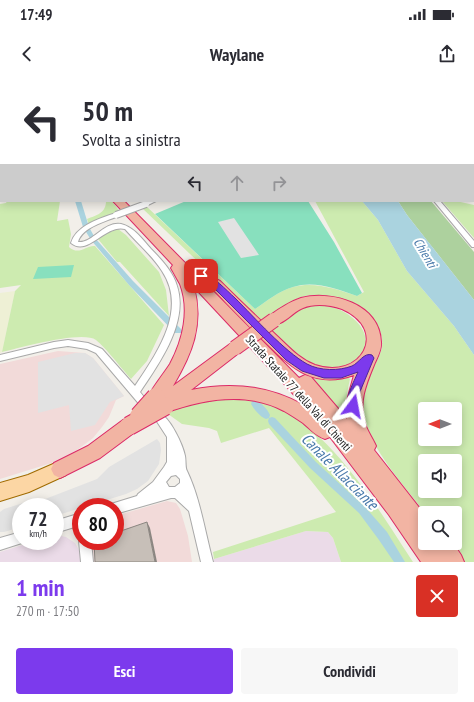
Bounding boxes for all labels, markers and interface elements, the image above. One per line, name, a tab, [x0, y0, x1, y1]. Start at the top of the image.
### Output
text: 17:49	[20, 5, 52, 24]
icon: back	[16, 43, 38, 65]
text: Waylane	[210, 43, 264, 66]
icon: share	[436, 43, 458, 65]
text: 50 m	[82, 92, 133, 129]
icon: left	[16, 96, 68, 148]
text: Svolta a sinistra	[82, 128, 181, 151]
icon: left	[184, 172, 206, 194]
icon: ahead	[226, 172, 248, 194]
icon: right	[268, 172, 290, 194]
water label: Chienti	[409, 235, 442, 273]
pin	[184, 259, 218, 293]
icon: arrive	[190, 265, 212, 287]
street label: Strada Statale 77 della Val di Chienti	[243, 332, 355, 454]
position arrow	[332, 385, 374, 427]
north arrow	[418, 402, 462, 446]
map controls	[418, 402, 462, 550]
water label: Canale Allacciante	[297, 428, 384, 515]
button: sound	[418, 454, 462, 498]
speed limit sign: 80	[72, 498, 124, 550]
text: 72	[28, 506, 48, 532]
button: search	[418, 506, 462, 550]
text: km/h	[29, 527, 47, 540]
text: 1 min	[16, 572, 64, 603]
button: close	[416, 575, 458, 617]
text: 270 m · 17:50	[16, 603, 79, 620]
button: Esci	[16, 648, 233, 694]
button: Condividi	[241, 648, 458, 694]

